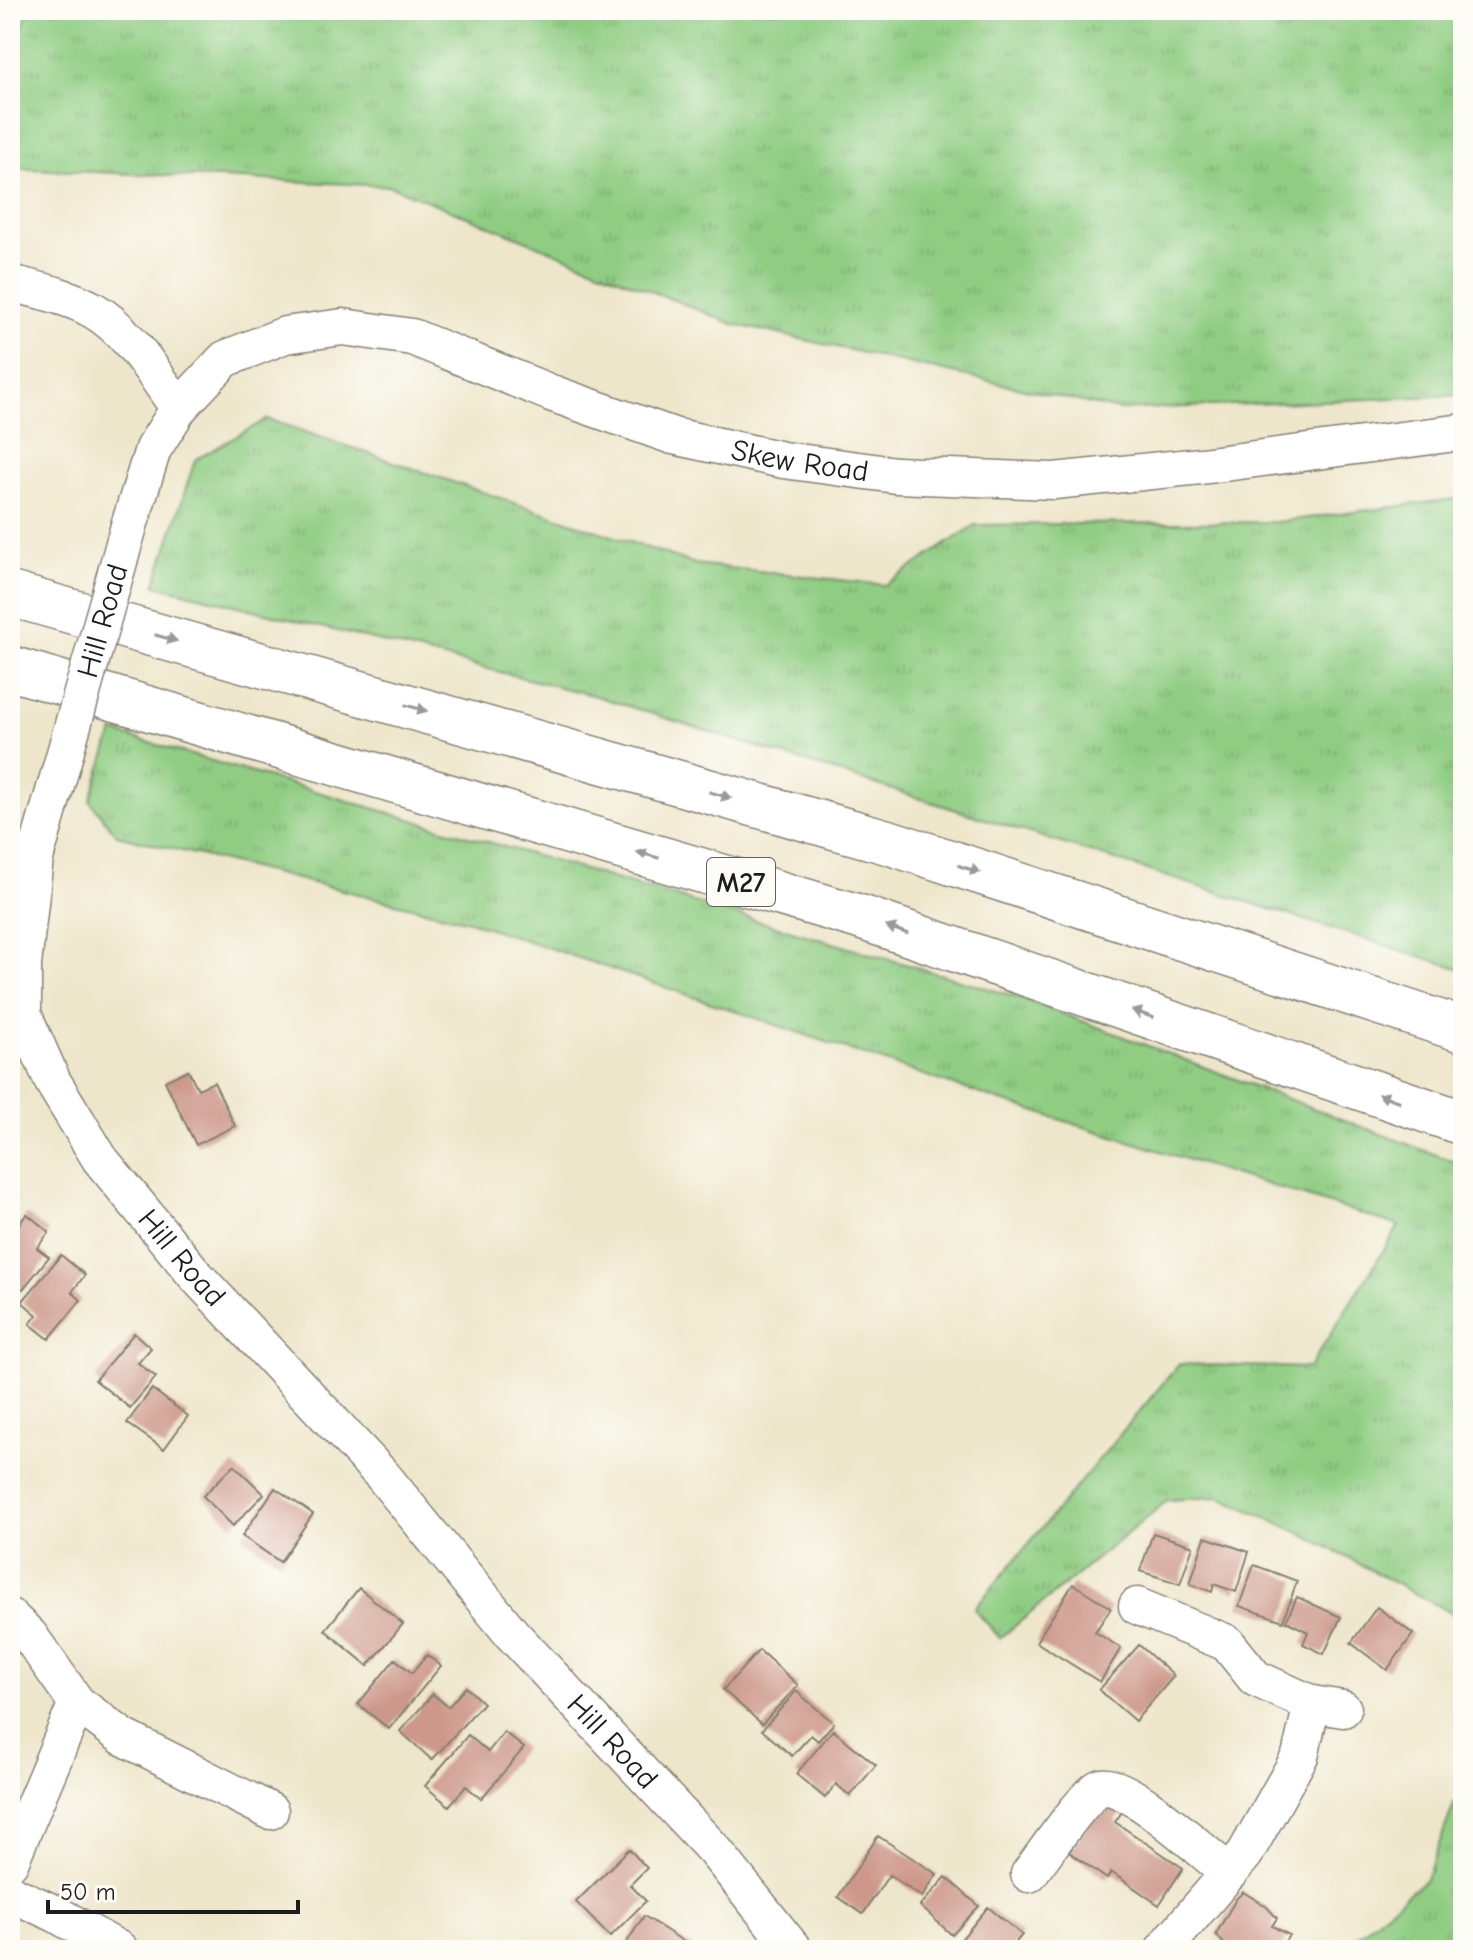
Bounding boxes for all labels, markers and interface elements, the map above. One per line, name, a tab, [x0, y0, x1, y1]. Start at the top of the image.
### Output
street label: Skew Road	[728, 432, 871, 489]
street label: Hill Road	[70, 560, 135, 682]
one-way arrow	[153, 632, 178, 644]
one-way arrow	[404, 703, 429, 715]
one-way arrow	[708, 789, 733, 801]
one-way arrow	[636, 848, 660, 861]
road number: M27	[707, 858, 775, 906]
one-way arrow	[958, 863, 982, 875]
one-way arrow	[885, 923, 909, 935]
one-way arrow	[1131, 1007, 1155, 1019]
one-way arrow	[1377, 1091, 1401, 1103]
street label: Hill Road	[131, 1202, 232, 1314]
street label: Hill Road	[560, 1687, 665, 1796]
scale bar	[48, 1864, 298, 1914]
text: 50 m	[60, 1878, 116, 1906]

